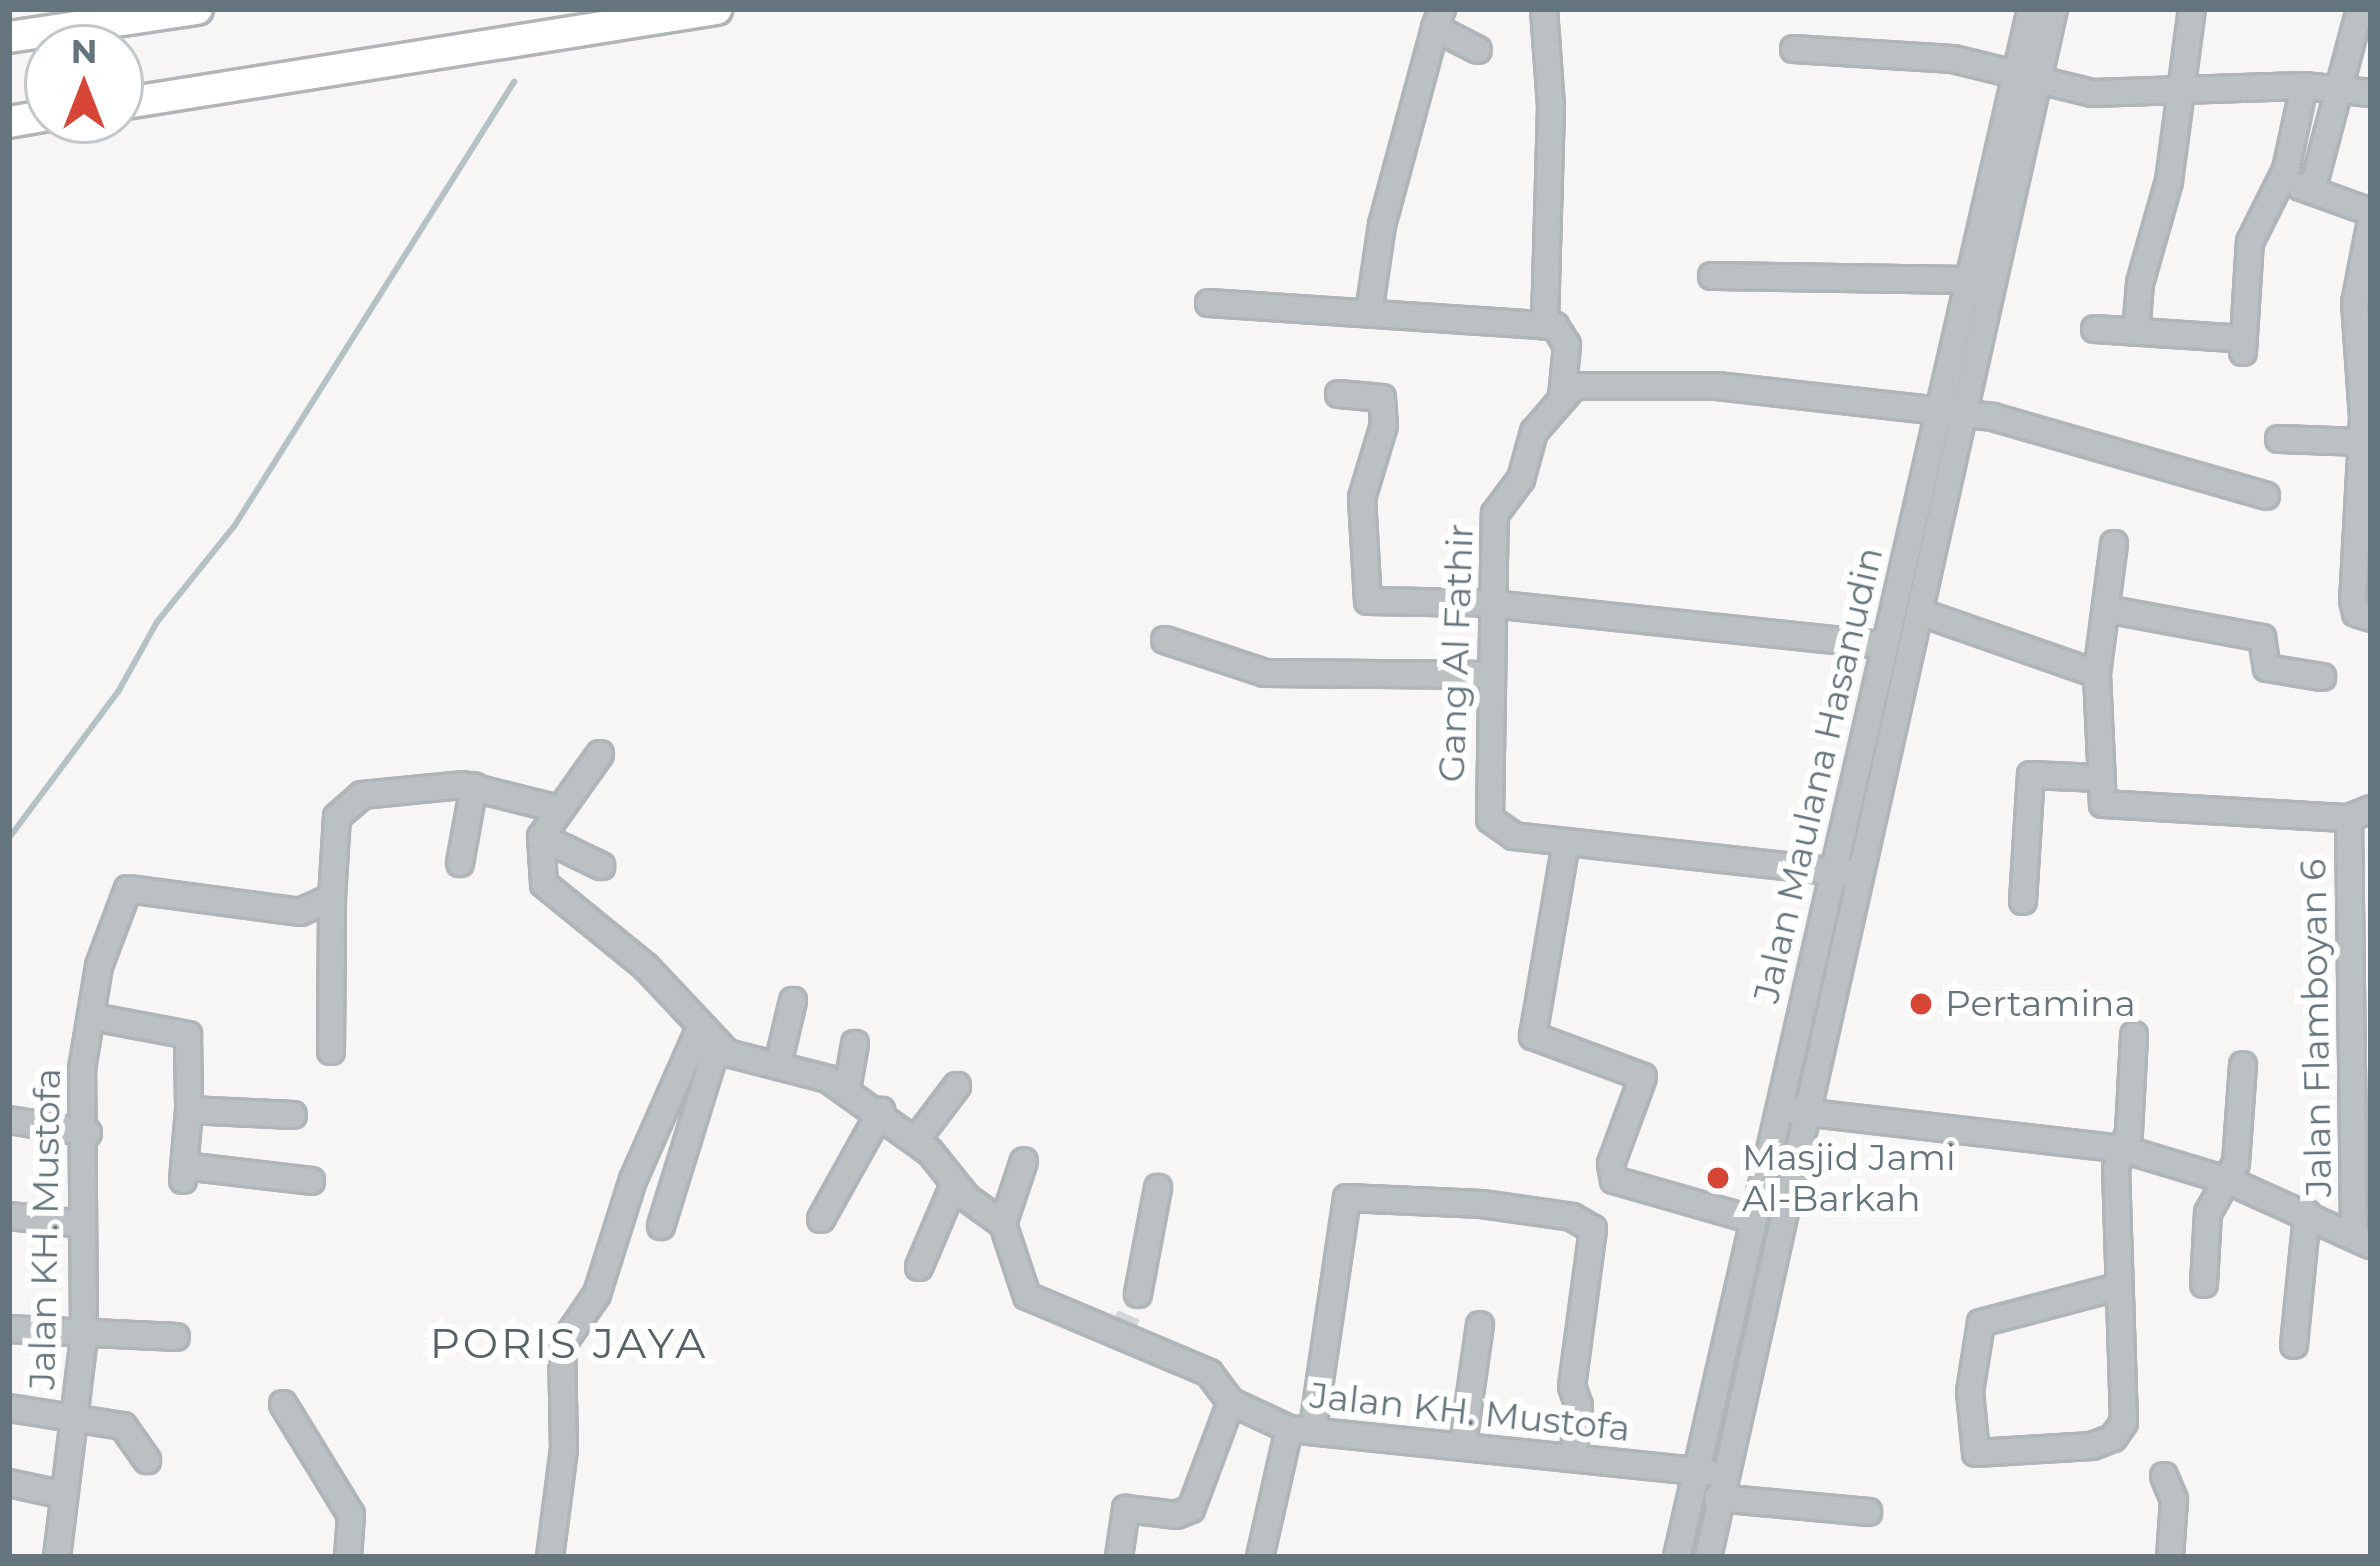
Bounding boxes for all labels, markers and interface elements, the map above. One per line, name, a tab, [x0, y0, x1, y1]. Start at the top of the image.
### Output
north arrow	[24, 24, 144, 144]
text: N	[71, 31, 97, 71]
street label: Gang Al Fathir	[1430, 523, 1482, 783]
street label: Jalan Maulana Hasanudin	[1745, 543, 1891, 1007]
street label: Jalan Flamboyan 6	[2291, 859, 2341, 1197]
place label: Pertamina	[1945, 982, 2136, 1026]
marker: Pertamina	[1908, 991, 1934, 1017]
street label: Jalan KH. Mustofa	[21, 1068, 69, 1390]
place label: Masjid Jami Al-Barkah	[1742, 1135, 1956, 1220]
marker: Masjid Jami Al-Barkah	[1705, 1165, 1731, 1191]
district label: PORIS JAYA	[430, 1318, 708, 1368]
street label: Jalan KH. Mustofa	[1308, 1374, 1632, 1450]

